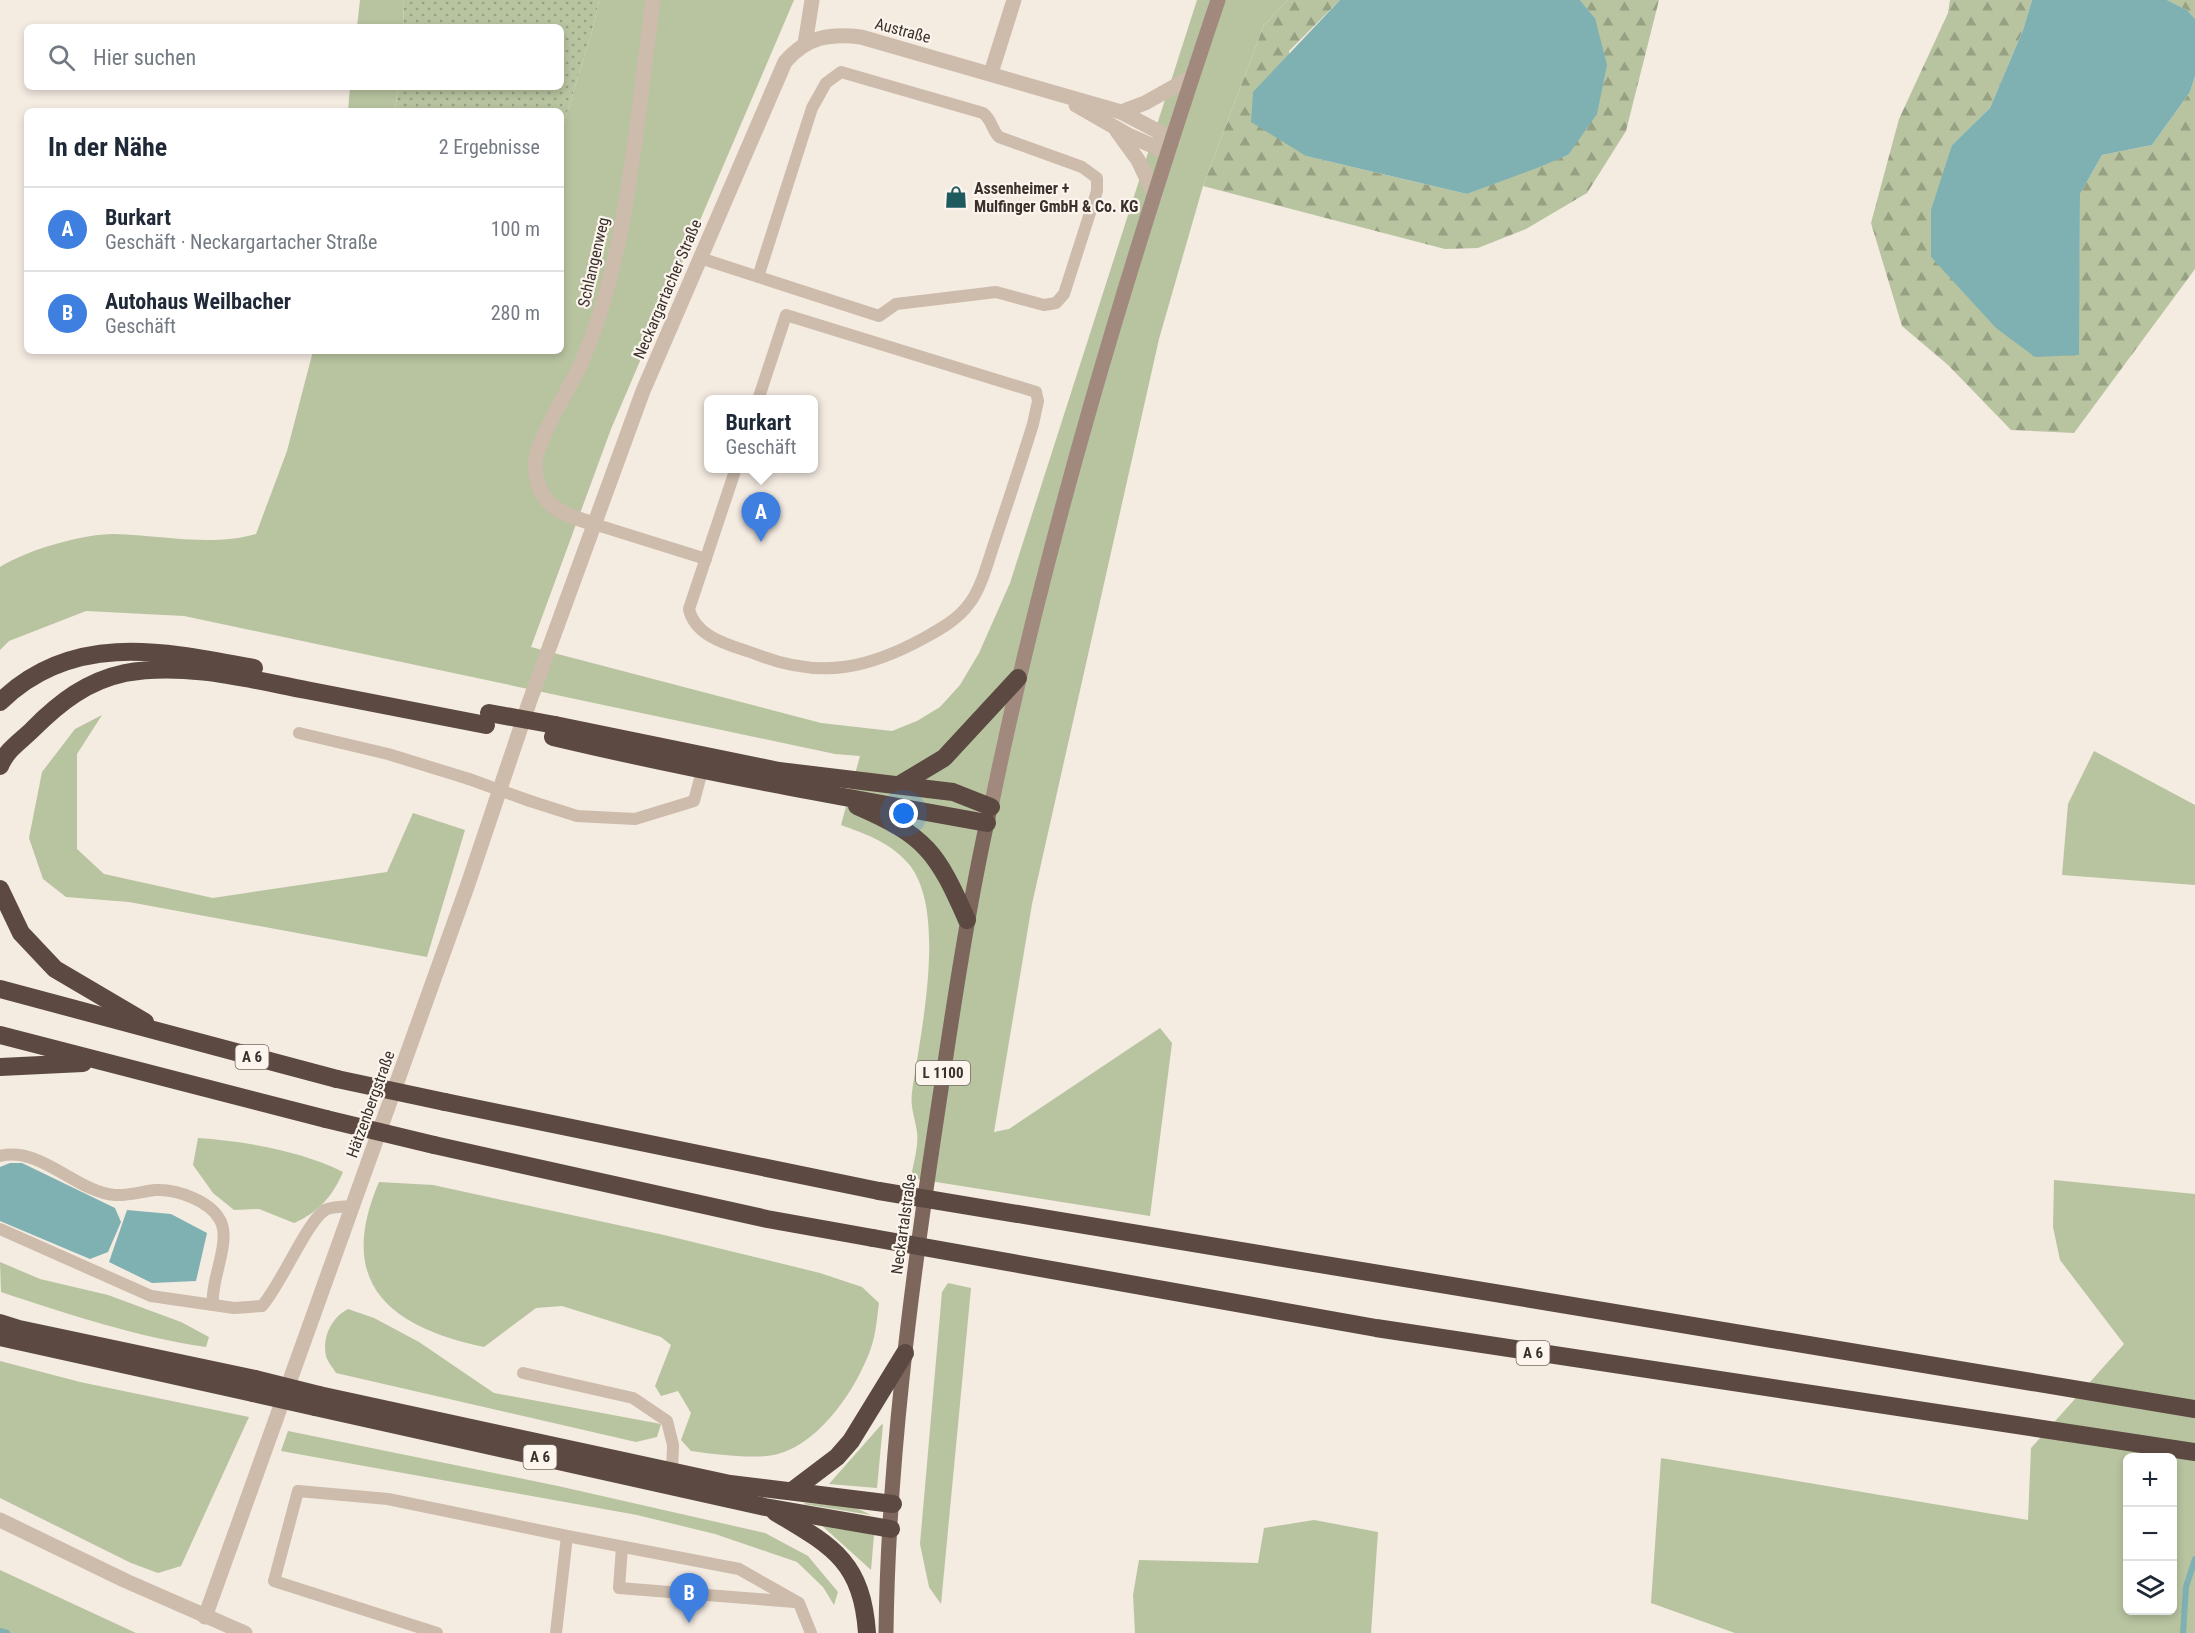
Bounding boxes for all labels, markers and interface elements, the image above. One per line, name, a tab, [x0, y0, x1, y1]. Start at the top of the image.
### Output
street label: Austraße	[873, 14, 933, 47]
search box	[24, 24, 564, 90]
icon: search	[45, 41, 78, 74]
text: Hier suchen	[93, 45, 196, 70]
text: In der Nähe	[48, 132, 167, 162]
text: 2 Ergebnisse	[439, 135, 540, 159]
place label: Assenheimer + Mulfinger GmbH & Co. KG	[974, 179, 1138, 216]
shop icon: Assenheimer + Mulfinger GmbH & Co. KG	[943, 184, 969, 210]
text: Burkart	[105, 205, 171, 230]
street label: Schlangenweg	[574, 215, 613, 309]
street label: Neckargartacher Straße	[629, 216, 705, 362]
text: A	[62, 217, 73, 241]
text: 100 m	[491, 217, 540, 241]
text: Geschäft · Neckargartacher Straße	[105, 230, 377, 254]
text: Autohaus Weilbacher	[105, 289, 291, 314]
text: B	[62, 301, 73, 325]
text: 280 m	[491, 301, 540, 325]
text: Geschäft	[105, 314, 176, 338]
popup	[704, 395, 818, 473]
text: Burkart	[725, 410, 791, 435]
text: Geschäft	[725, 435, 797, 459]
pin: A	[742, 492, 780, 542]
your location	[889, 799, 918, 828]
road number: A 6	[236, 1045, 268, 1069]
street label: Hätzenbergstraße	[342, 1048, 399, 1160]
road number: L 1100	[916, 1061, 970, 1085]
street label: Neckartalstraße	[887, 1173, 920, 1275]
road number: A 6	[1516, 1341, 1550, 1365]
road number: A 6	[524, 1445, 556, 1469]
map controls	[2123, 1453, 2177, 1615]
button: +	[2123, 1453, 2177, 1507]
button: −	[2123, 1507, 2177, 1561]
button: layers	[2123, 1561, 2177, 1615]
pin: B	[670, 1574, 708, 1623]

